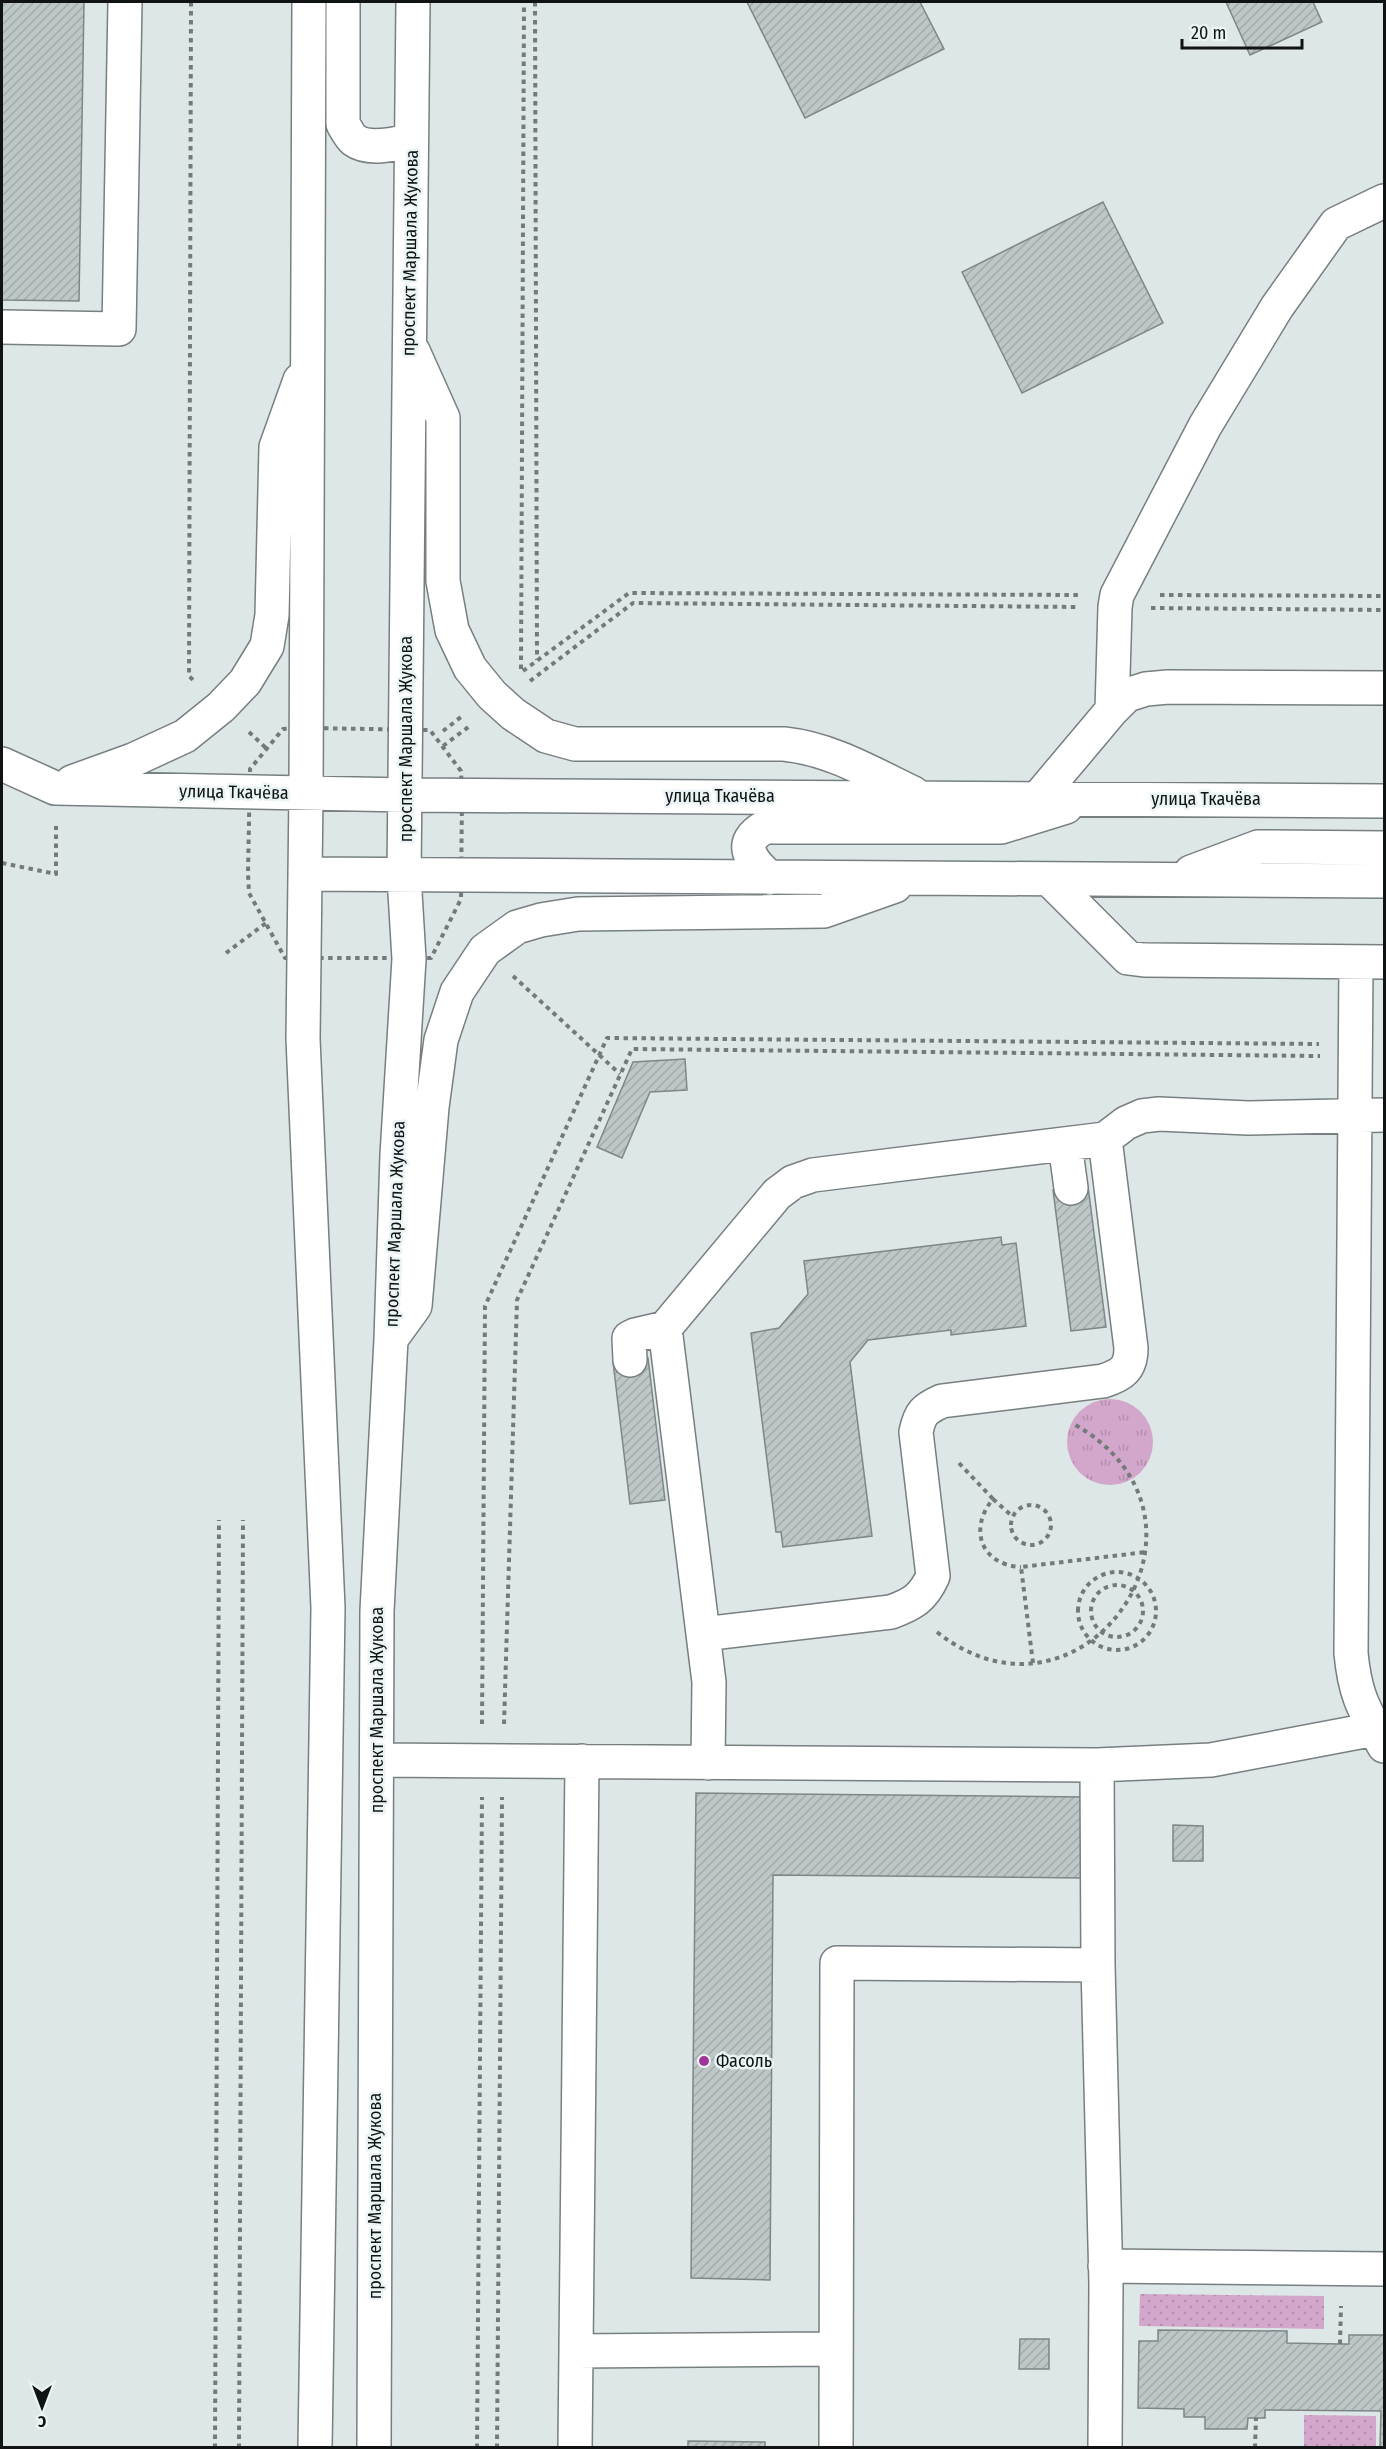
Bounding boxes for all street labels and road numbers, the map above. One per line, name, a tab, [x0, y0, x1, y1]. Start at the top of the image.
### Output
street label: проспект Маршала Жукова	[397, 149, 423, 356]
street label: проспект Маршала Жукова	[395, 636, 417, 842]
street label: улица Ткачёва	[179, 780, 289, 804]
street label: улица Ткачёва	[665, 785, 775, 807]
street label: улица Ткачёва	[1151, 788, 1261, 810]
street label: проспект Маршала Жукова	[380, 1120, 410, 1328]
street label: проспект Маршала Жукова	[366, 1607, 388, 1813]
street label: проспект Маршала Жукова	[364, 2093, 386, 2299]

